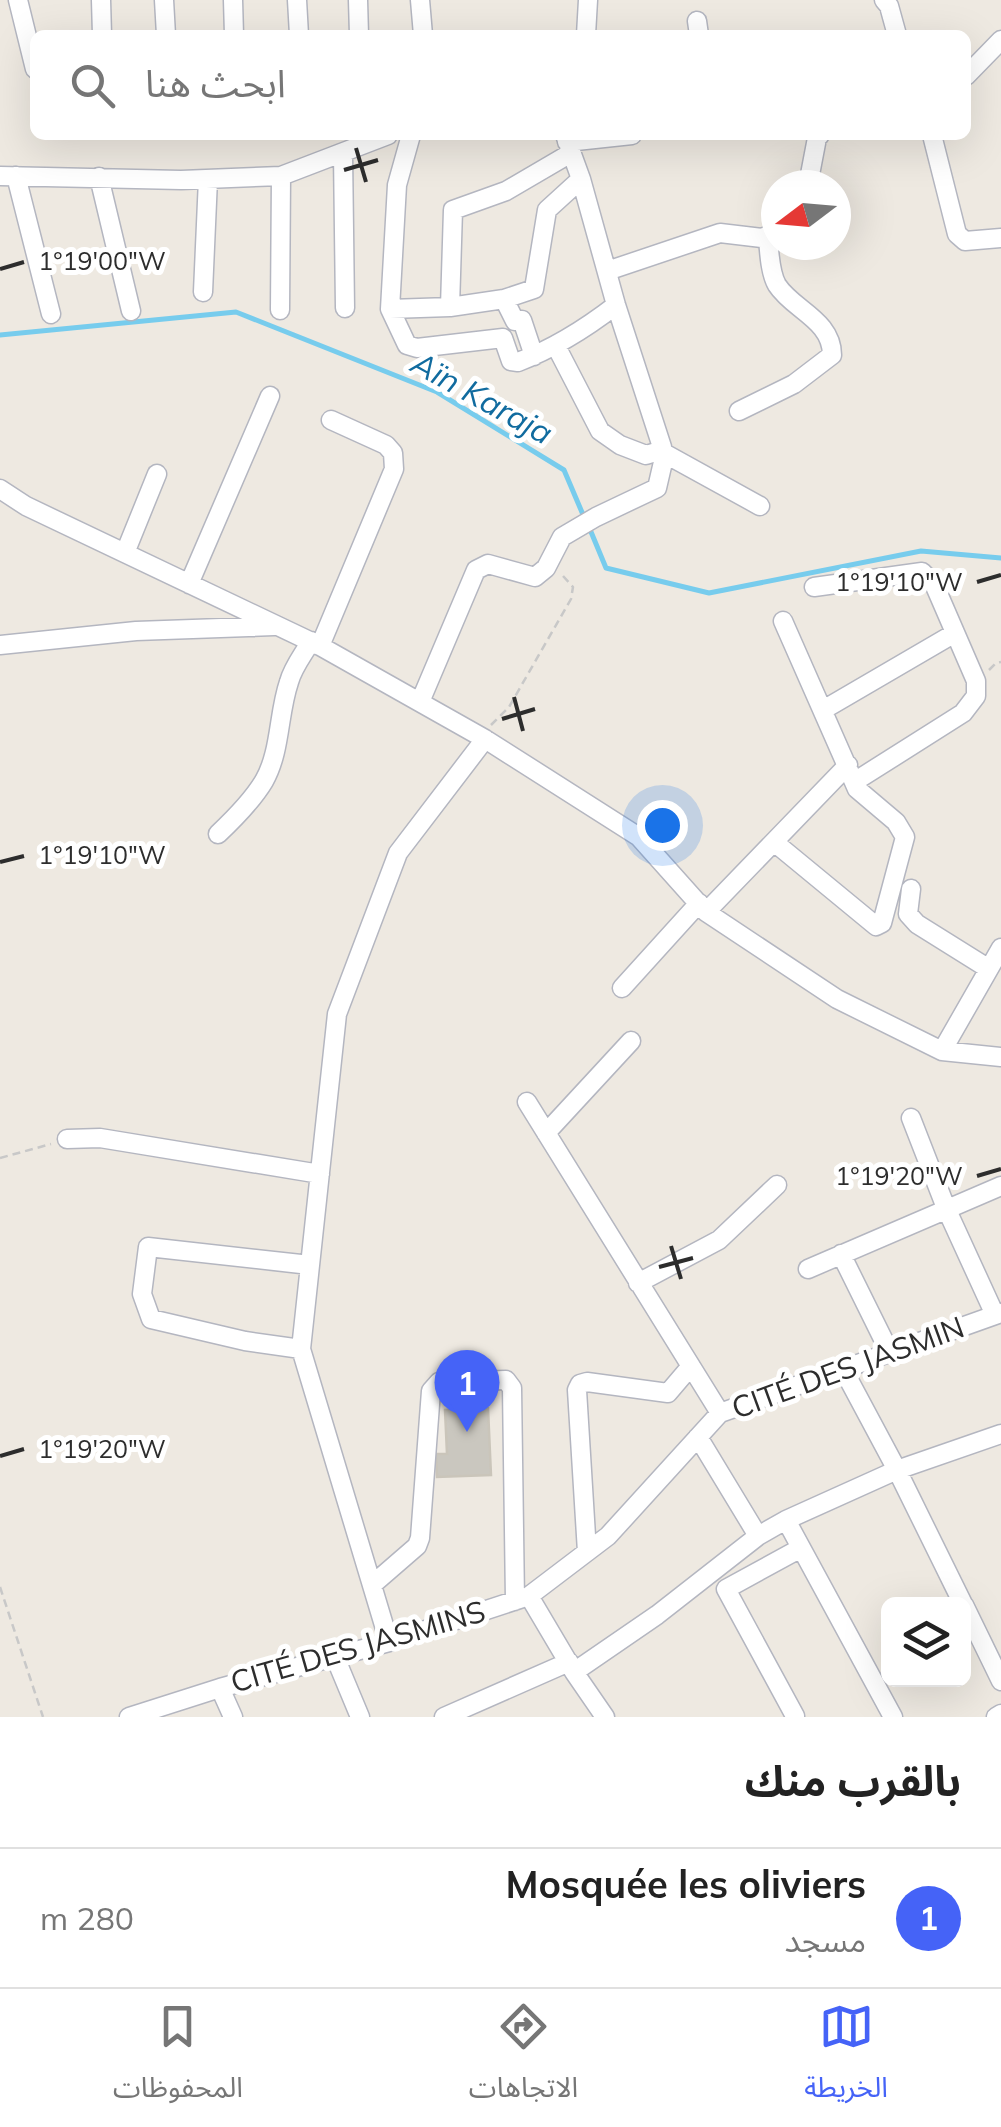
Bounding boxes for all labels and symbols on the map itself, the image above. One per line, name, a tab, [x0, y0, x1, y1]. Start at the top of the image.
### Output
north arrow	[761, 170, 851, 260]
text: 1°19'00"W	[38, 245, 166, 276]
water label: Aïn Karaja	[404, 342, 560, 452]
text: 1°19'10"W	[835, 566, 963, 597]
your location	[637, 800, 688, 851]
text: 1°19'10"W	[38, 839, 166, 870]
text: 1°19'20"W	[835, 1160, 963, 1191]
street label: CITÉ DES JASMIN	[726, 1307, 969, 1427]
pin: 1	[434, 1350, 500, 1432]
text: 1°19'20"W	[38, 1433, 166, 1464]
street label: CITÉ DES JASMINS	[226, 1592, 489, 1701]

